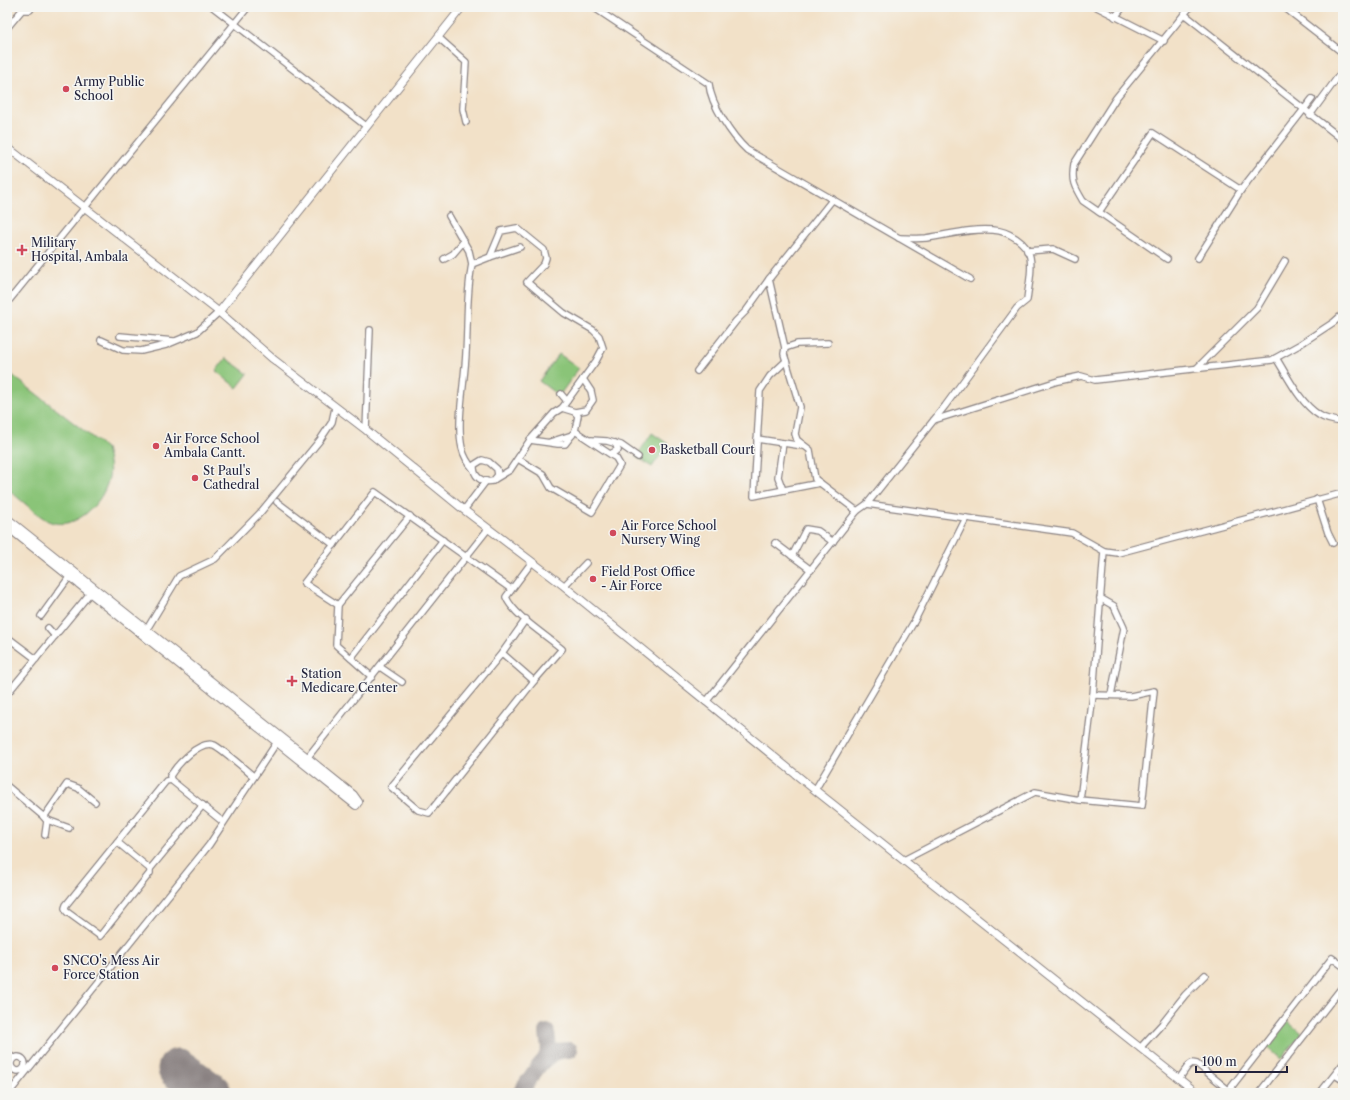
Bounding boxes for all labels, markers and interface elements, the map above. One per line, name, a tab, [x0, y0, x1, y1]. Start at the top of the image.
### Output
place label: Army Public School	[73, 74, 144, 103]
marker: Army Public School	[61, 84, 71, 94]
place label: Military Hospital, Ambala	[31, 235, 129, 264]
marker: Military Hospital, Ambala	[16, 244, 28, 256]
place label: Air Force School Ambala Cantt.	[163, 431, 260, 460]
marker: Air Force School Ambala Cantt.	[151, 441, 161, 451]
place label: Basketball Court	[660, 442, 755, 457]
marker: Basketball Court	[647, 445, 657, 455]
place label: St Paul's Cathedral	[203, 463, 260, 492]
marker: St Paul's Cathedral	[190, 473, 200, 483]
place label: Air Force School Nursery Wing	[620, 518, 717, 547]
marker: Air Force School Nursery Wing	[608, 528, 618, 538]
place label: Field Post Office - Air Force	[601, 564, 696, 593]
marker: Field Post Office - Air Force	[588, 574, 598, 584]
place label: Station Medicare Center	[301, 666, 397, 695]
marker: Station Medicare Center	[286, 675, 298, 687]
place label: SNCO's Mess Air Force Station	[63, 953, 159, 982]
marker: SNCO's Mess Air Force Station	[50, 963, 60, 973]
scale bar	[1196, 1048, 1287, 1074]
text: 100 m	[1202, 1054, 1237, 1069]

